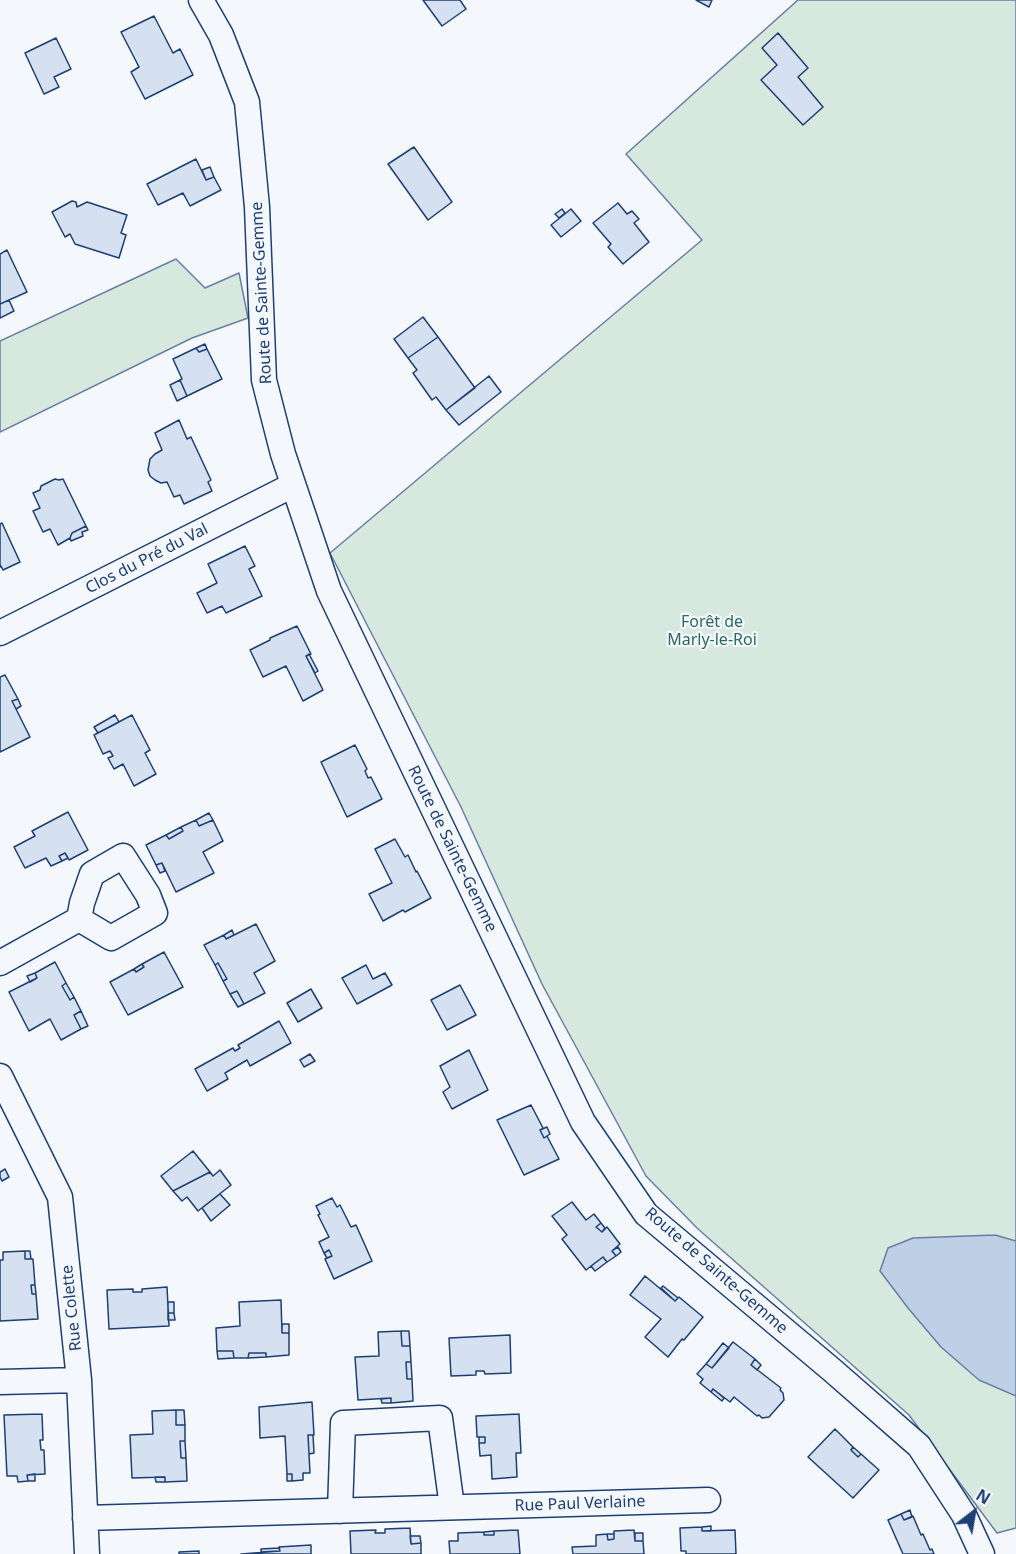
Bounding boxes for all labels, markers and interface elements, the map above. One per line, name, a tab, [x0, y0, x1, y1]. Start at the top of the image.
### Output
street label: Route de Sainte-Gemme	[248, 201, 276, 385]
street label: Clos du Pré du Val	[82, 520, 212, 598]
park label: Forêt de Marly-le-Roi	[667, 612, 757, 650]
street label: Route de Sainte-Gemme	[403, 763, 501, 935]
street label: Route de Sainte-Gemme	[641, 1204, 791, 1338]
street label: Rue Colette	[58, 1264, 86, 1352]
north arrow	[944, 1482, 1004, 1542]
text: N	[972, 1484, 995, 1509]
street label: Rue Paul Verlaine	[514, 1492, 646, 1516]

